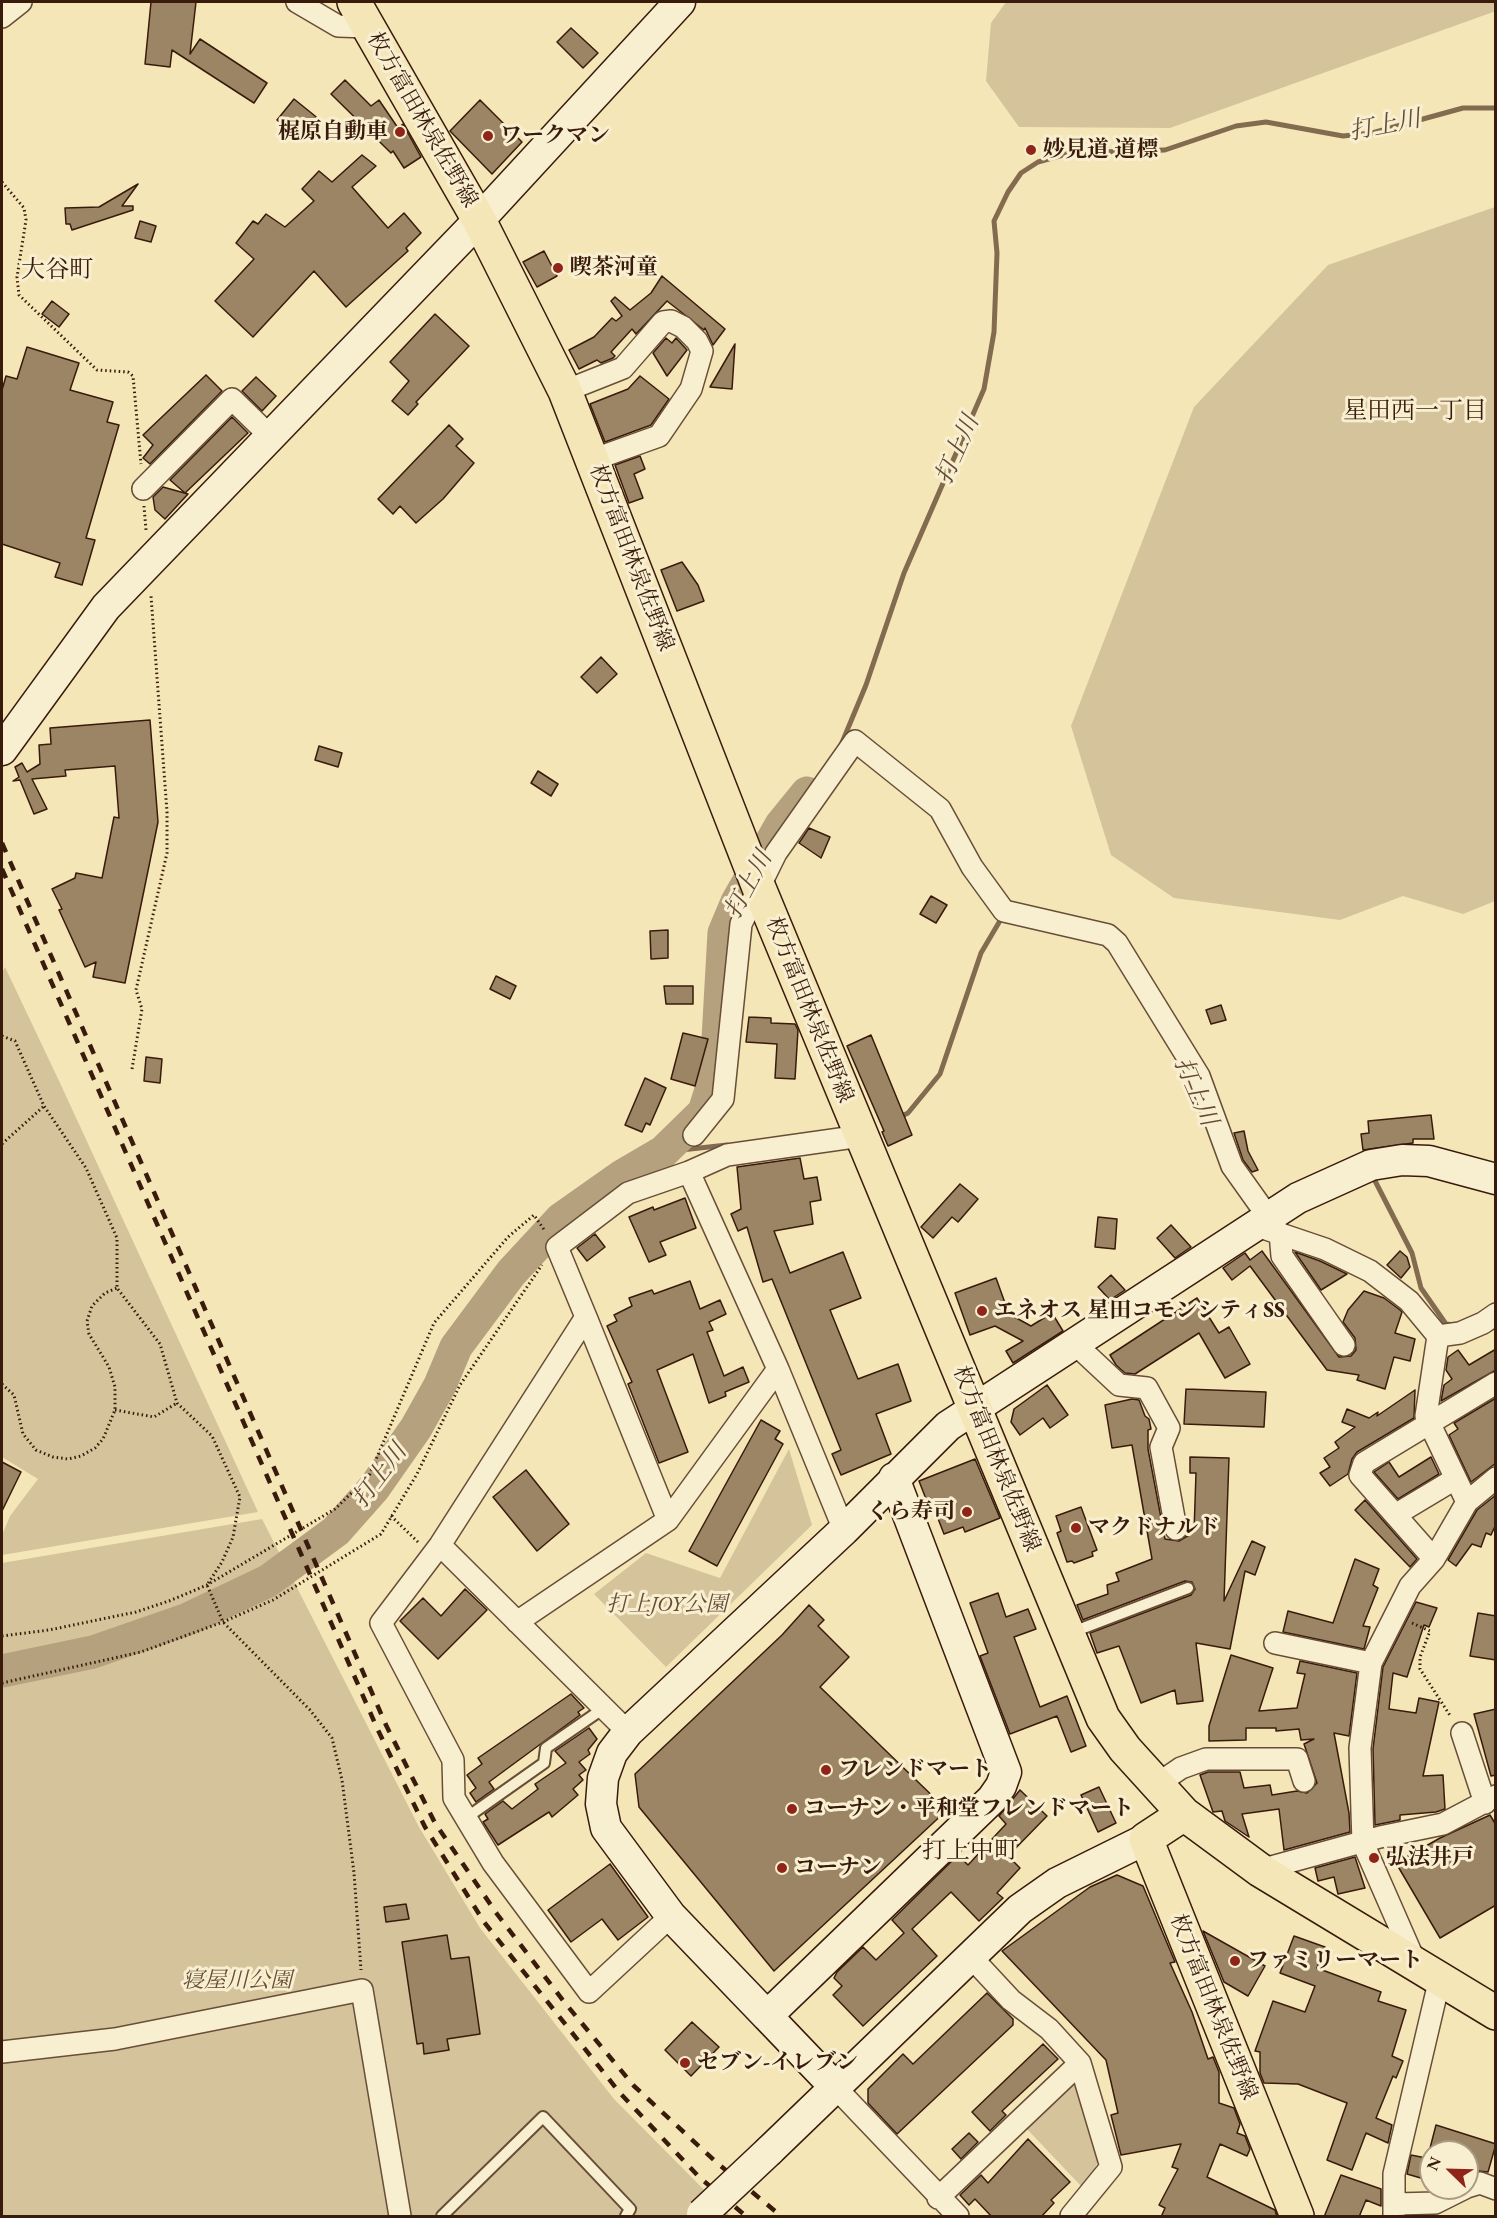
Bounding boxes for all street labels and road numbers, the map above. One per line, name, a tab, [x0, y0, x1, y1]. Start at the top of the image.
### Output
street label: 枚方富田林泉佐野線	[361, 28, 483, 212]
street label: 枚方富田林泉佐野線	[583, 461, 679, 655]
street label: 枚方富田林泉佐野線	[760, 913, 858, 1107]
street label: 枚方富田林泉佐野線	[947, 1362, 1045, 1556]
street label: 枚方富田林泉佐野線	[1164, 1910, 1262, 2104]

